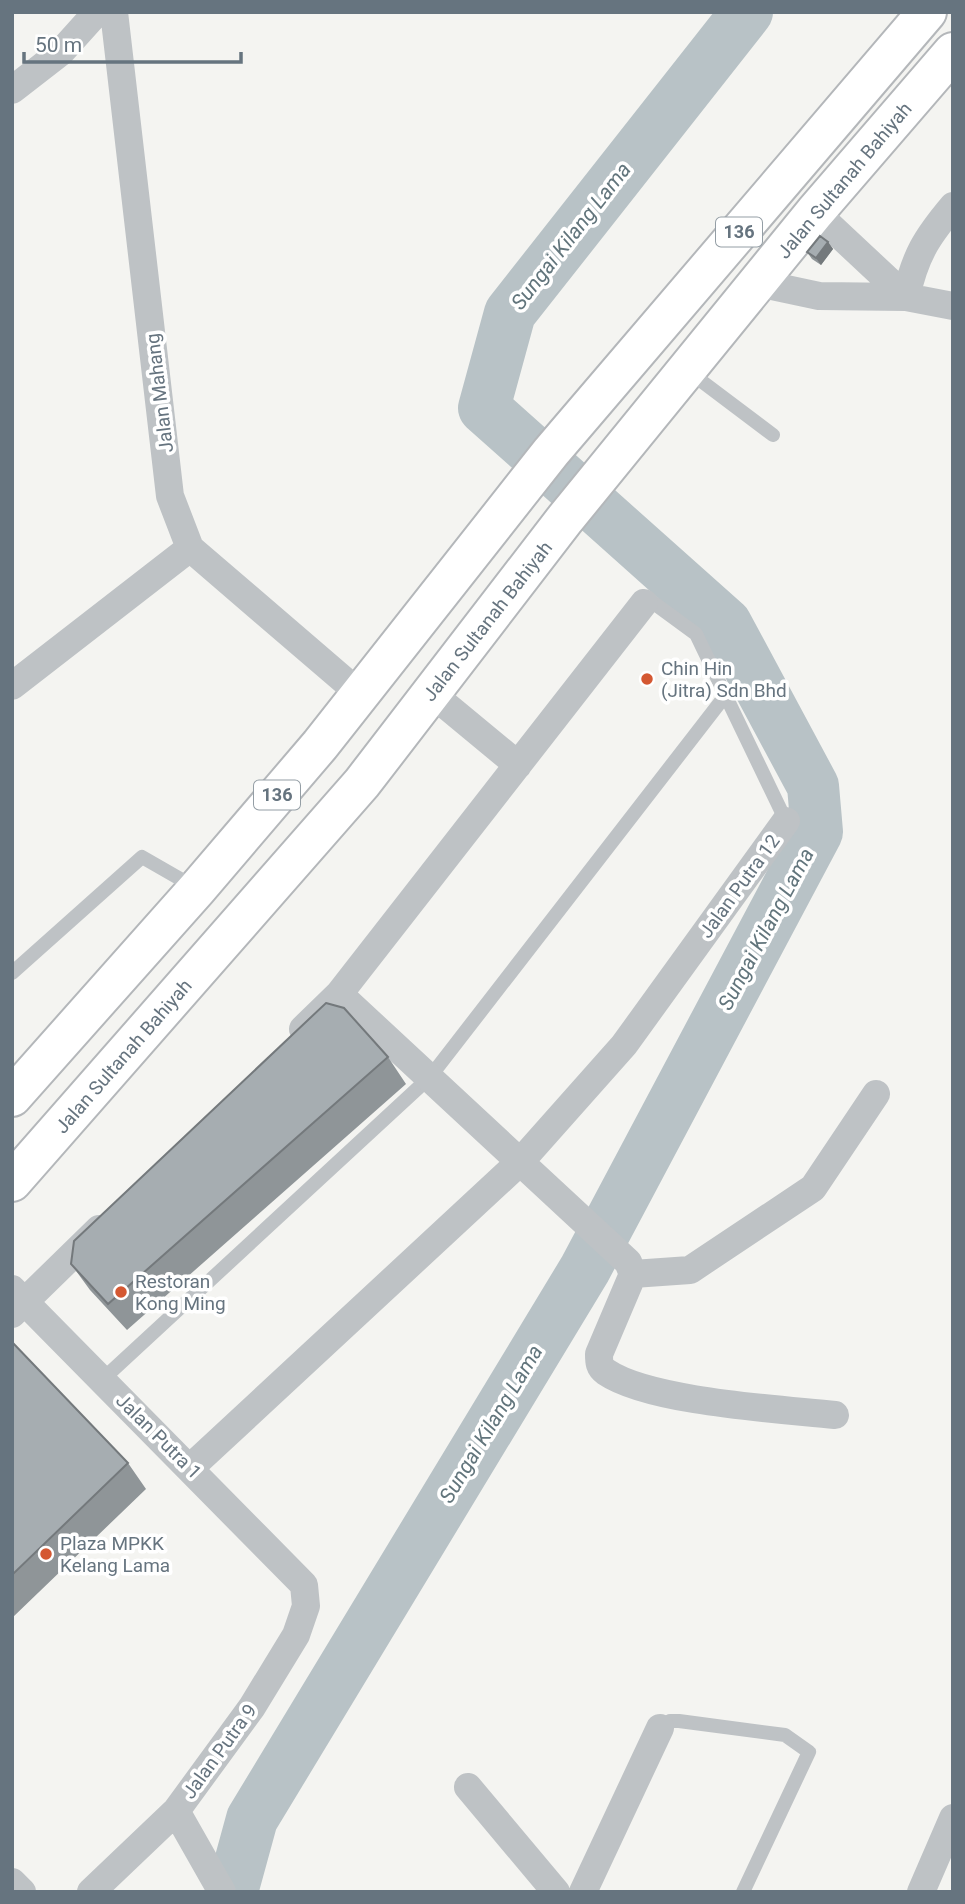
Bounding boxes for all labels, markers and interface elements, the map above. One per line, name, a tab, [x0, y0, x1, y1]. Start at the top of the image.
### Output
scale bar	[24, 21, 242, 65]
text: 50 m	[35, 33, 82, 57]
street label: Jalan Sultanah Bahiyah	[772, 98, 916, 263]
water label: Sungai Kilang Lama	[506, 158, 636, 314]
road number: 136	[716, 218, 762, 246]
street label: Jalan Mahang	[141, 332, 178, 454]
street label: Jalan Sultanah Bahiyah	[418, 537, 557, 706]
place label: Chin Hin (Jitra) Sdn Bhd	[661, 657, 787, 702]
marker: Chin Hin (Jitra) Sdn Bhd	[639, 671, 655, 687]
road number: 136	[254, 780, 300, 810]
street label: Jalan Putra 12	[694, 830, 785, 942]
water label: Sungai Kilang Lama	[713, 844, 819, 1014]
street label: Jalan Sultanah Bahiyah	[50, 975, 197, 1138]
place label: Restoran Kong Ming	[135, 1270, 226, 1315]
marker: Restoran Kong Ming	[113, 1284, 129, 1300]
water label: Sungai Kilang Lama	[434, 1341, 548, 1507]
street label: Jalan Putra 1	[111, 1389, 206, 1484]
place label: Plaza MPKK Kelang Lama	[60, 1532, 170, 1577]
marker: Plaza MPKK Kelang Lama	[38, 1546, 54, 1562]
street label: Jalan Putra 9	[177, 1699, 261, 1803]

